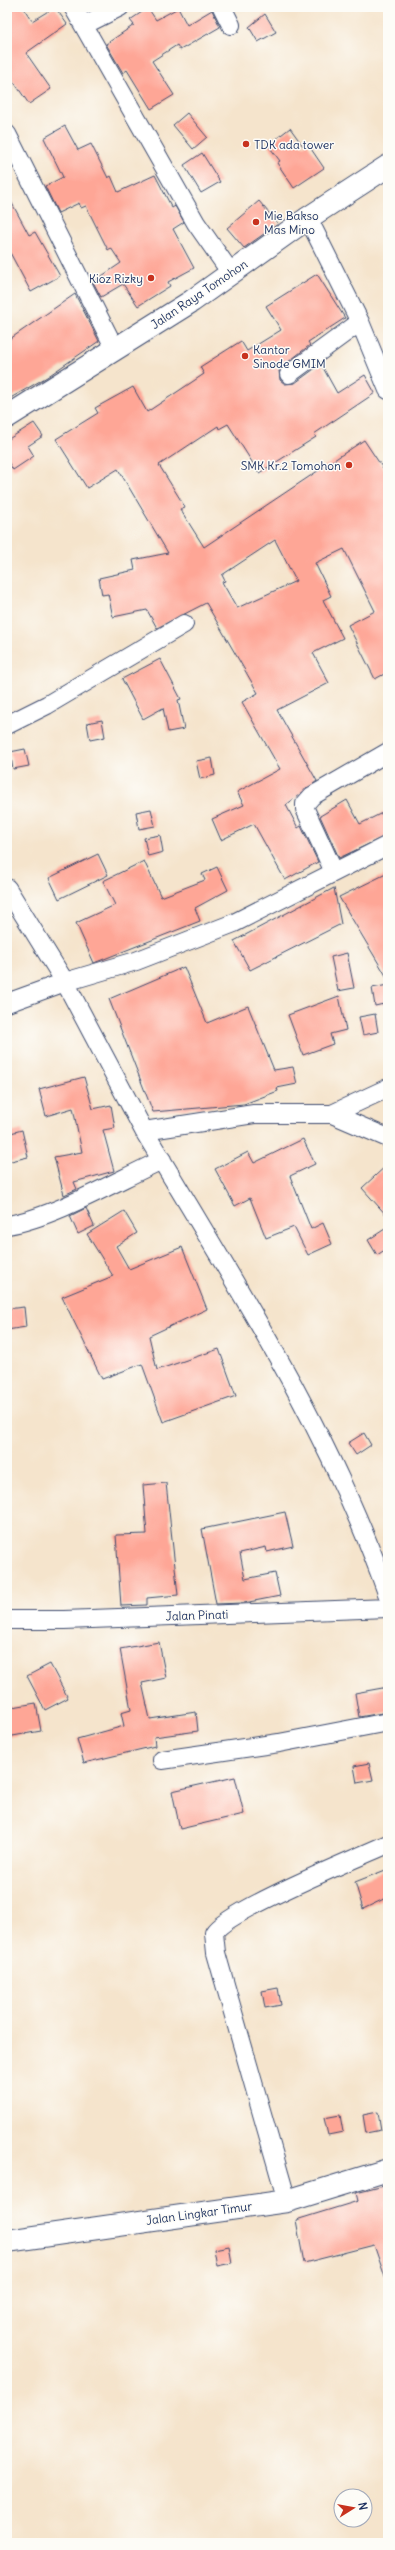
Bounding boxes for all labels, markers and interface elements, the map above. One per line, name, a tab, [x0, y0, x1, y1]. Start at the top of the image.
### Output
place label: TDK ada tower	[254, 137, 334, 152]
marker: TDK ada tower	[241, 139, 251, 149]
place label: Mie Bakso Mas Mino	[264, 208, 319, 237]
marker: Mie Bakso Mas Mino	[251, 217, 261, 227]
street label: Jalan Raya Tomohon	[148, 256, 250, 332]
place label: Kioz Rizky	[89, 271, 143, 286]
marker: Kioz Rizky	[146, 273, 156, 283]
place label: Kantor Sinode GMIM	[253, 342, 326, 371]
marker: Kantor Sinode GMIM	[240, 351, 250, 361]
place label: SMK Kr.2 Tomohon	[241, 458, 341, 473]
marker: SMK Kr.2 Tomohon	[344, 460, 354, 470]
street label: Jalan Pinati	[165, 1606, 229, 1624]
street label: Jalan Lingkar Timur	[145, 2198, 253, 2228]
north arrow	[333, 2488, 373, 2528]
text: N	[355, 2501, 370, 2511]

